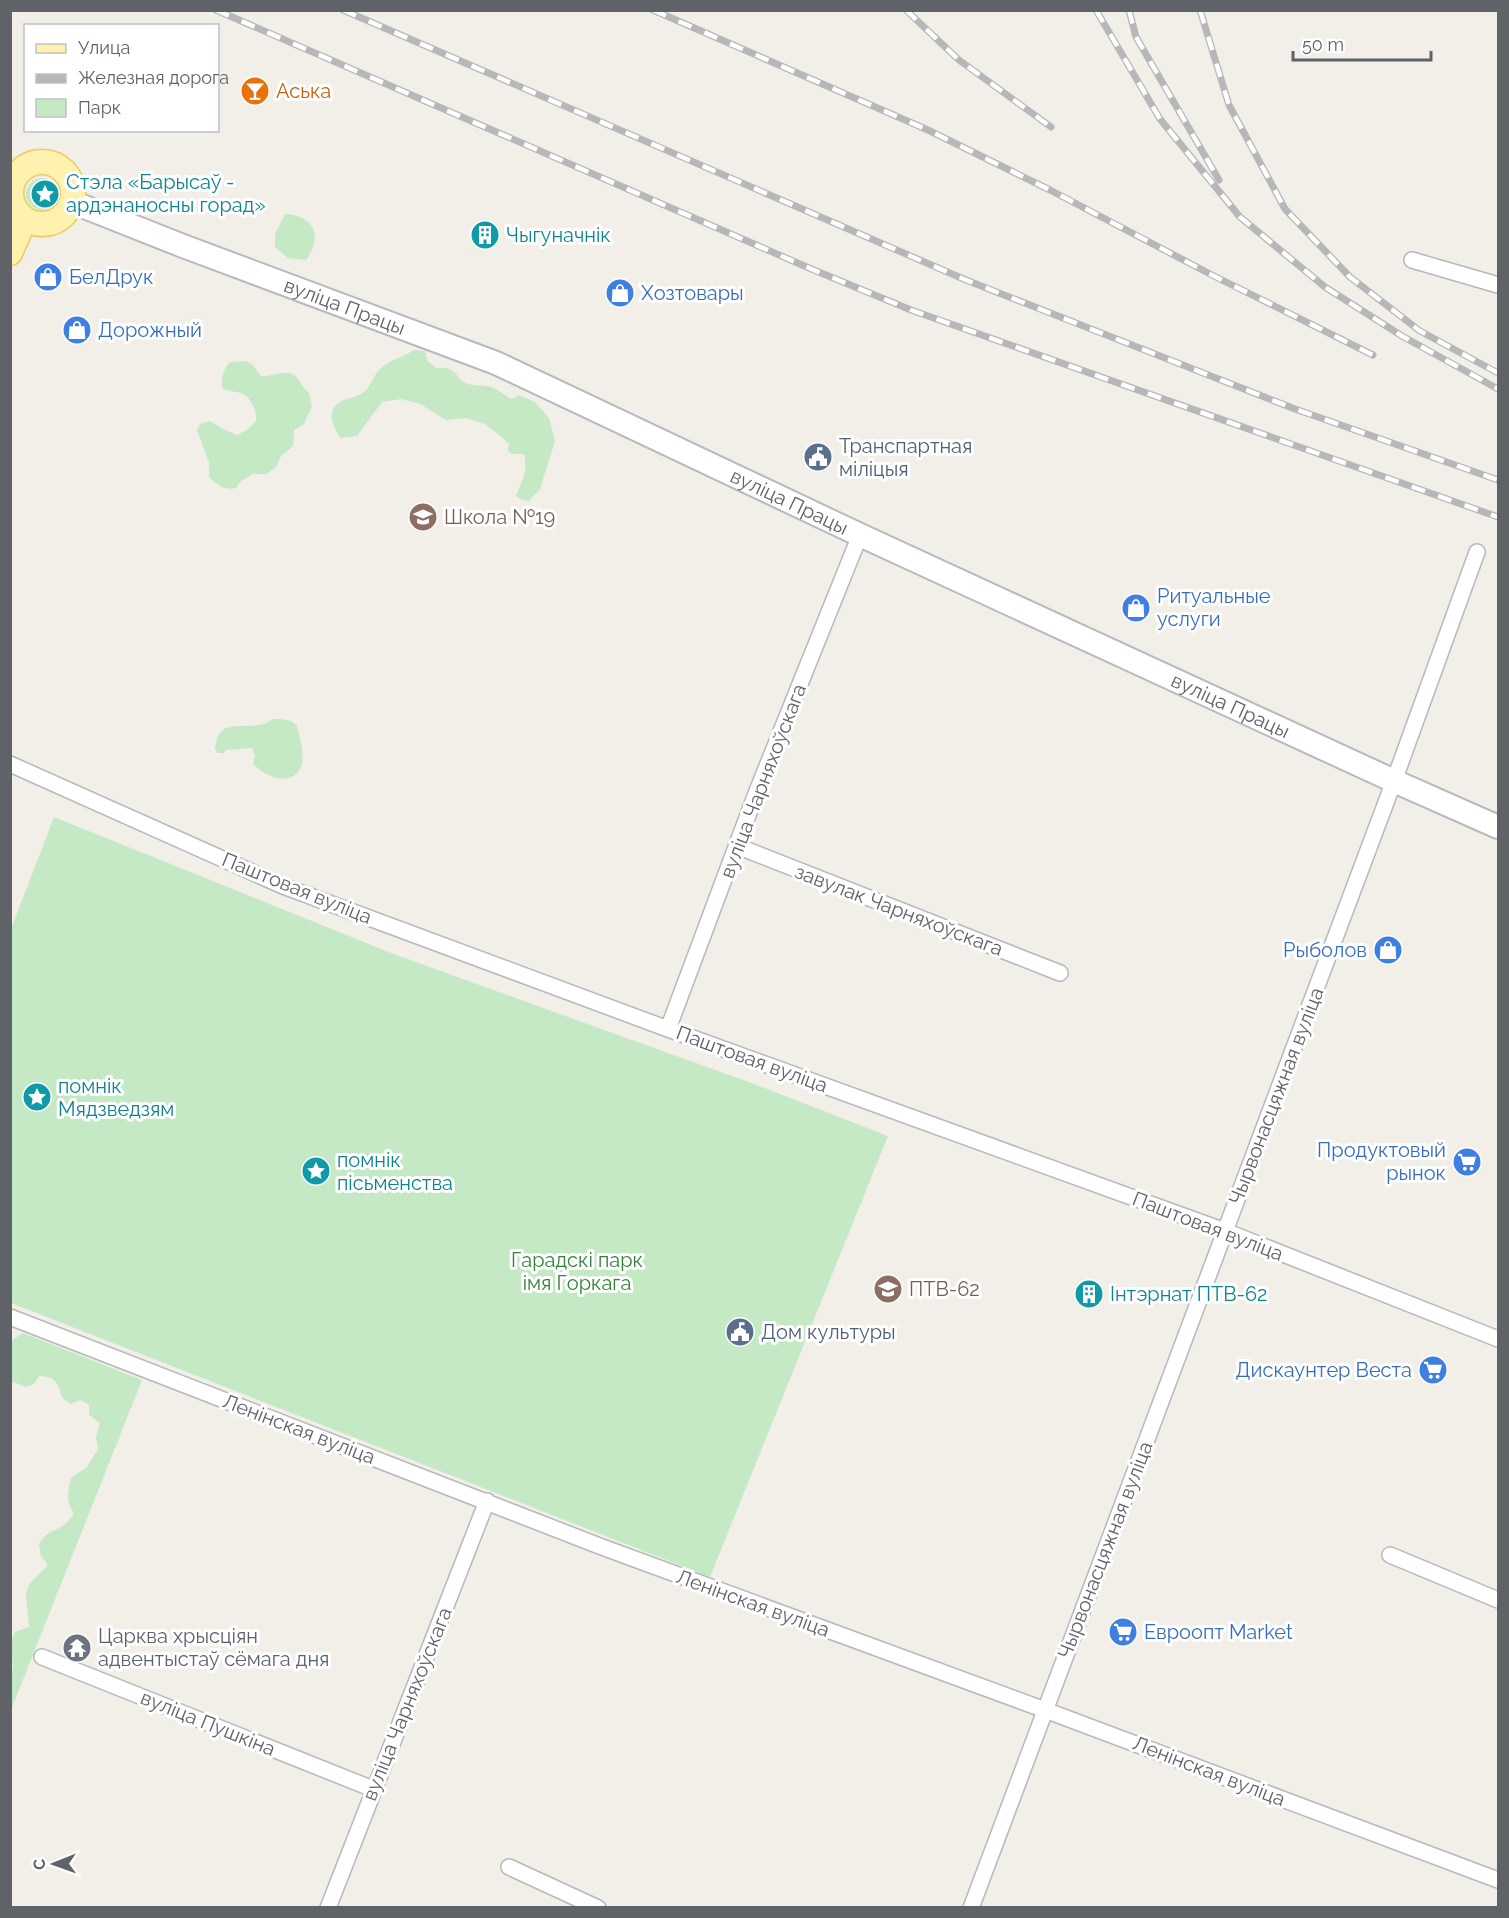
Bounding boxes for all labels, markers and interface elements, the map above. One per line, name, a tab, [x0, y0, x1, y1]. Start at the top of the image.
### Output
legend	[24, 24, 219, 132]
scale bar	[1293, 24, 1431, 62]
text: 50 m	[1302, 34, 1344, 55]
text: Улица	[78, 37, 130, 58]
text: Железная дорога	[78, 67, 229, 88]
bar icon: Аська	[239, 75, 271, 107]
place label: Аська	[276, 79, 331, 103]
text: Парк	[78, 97, 121, 118]
place label: Стэла «Барысаў - ардэнаносны горад»	[66, 170, 266, 217]
place icon: Стэла «Барысаў - ардэнаносны горад»	[29, 178, 61, 210]
building icon: Чыгуначнік	[469, 219, 501, 251]
place label: Чыгуначнік	[506, 223, 611, 247]
shop icon: БелДрук	[32, 261, 64, 293]
place label: БелДрук	[69, 265, 153, 289]
street label: вуліца Працы	[281, 273, 409, 340]
shop icon: Хозтовары	[604, 277, 636, 309]
place label: Хозтовары	[641, 281, 744, 305]
shop icon: Дорожный	[61, 314, 93, 346]
place label: Дорожный	[98, 318, 202, 342]
place label: Транспартная міліцыя	[839, 434, 972, 481]
public building icon: Транспартная міліцыя	[802, 441, 834, 473]
street label: вуліца Працы	[727, 464, 852, 540]
school or university icon: Школа №19	[407, 501, 439, 533]
place label: Школа №19	[444, 505, 555, 529]
place label: Ритуальные услуги	[1157, 584, 1271, 631]
shop icon: Ритуальные услуги	[1120, 592, 1152, 624]
street label: вуліца Працы	[1167, 668, 1293, 743]
street label: вуліца Чарняхоўскага	[715, 680, 811, 882]
street label: Паштовая вуліца	[219, 847, 375, 929]
street label: завулак Чарняхоўскага	[792, 859, 1006, 961]
shop icon: Рыболов	[1372, 934, 1404, 966]
place label: Рыболов	[1283, 938, 1367, 962]
street label: Чырвонасцяжная вуліца	[1224, 984, 1328, 1208]
street label: Паштовая вуліца	[673, 1020, 831, 1098]
place label: помнік Мядзведзям	[58, 1074, 174, 1121]
place icon: помнік Мядзведзям	[21, 1081, 53, 1113]
place label: Продуктовый рынок	[1317, 1138, 1446, 1185]
supermarket icon: Продуктовый рынок	[1451, 1146, 1483, 1178]
place label: помнік пісьменства	[337, 1148, 453, 1195]
place icon: помнік пісьменства	[300, 1155, 332, 1187]
street label: Паштовая вуліца	[1129, 1186, 1287, 1266]
park label: Гарадскі парк імя Горкага	[511, 1248, 643, 1295]
school or university icon: ПТВ-62	[872, 1273, 904, 1305]
place label: ПТВ-62	[909, 1277, 980, 1301]
building icon: Інтэрнат ПТВ-62	[1073, 1278, 1105, 1310]
place label: Інтэрнат ПТВ-62	[1110, 1282, 1267, 1306]
public building icon: Дом культуры	[724, 1316, 756, 1348]
place label: Дом культуры	[761, 1320, 896, 1344]
supermarket icon: Дискаунтер Веста	[1417, 1354, 1449, 1386]
place label: Дискаунтер Веста	[1236, 1358, 1412, 1382]
street label: Ленінская вуліца	[219, 1389, 379, 1469]
street label: Чырвонасцяжная вуліца	[1053, 1438, 1157, 1662]
street label: Ленінская вуліца	[673, 1564, 833, 1642]
street label: вуліца Чарняхоўскага	[357, 1604, 457, 1804]
supermarket icon: Евроопт Market	[1107, 1616, 1139, 1648]
place label: Евроопт Market	[1144, 1620, 1293, 1644]
place label: Царква хрысціян адвентыстаў сёмага дня	[98, 1624, 329, 1671]
temple icon: Царква хрысціян адвентыстаў сёмага дня	[61, 1632, 93, 1664]
street label: вуліца Пушкіна	[137, 1685, 279, 1761]
street label: Ленінская вуліца	[1129, 1731, 1289, 1811]
north arrow	[24, 1834, 84, 1894]
text: С	[30, 1859, 49, 1870]

